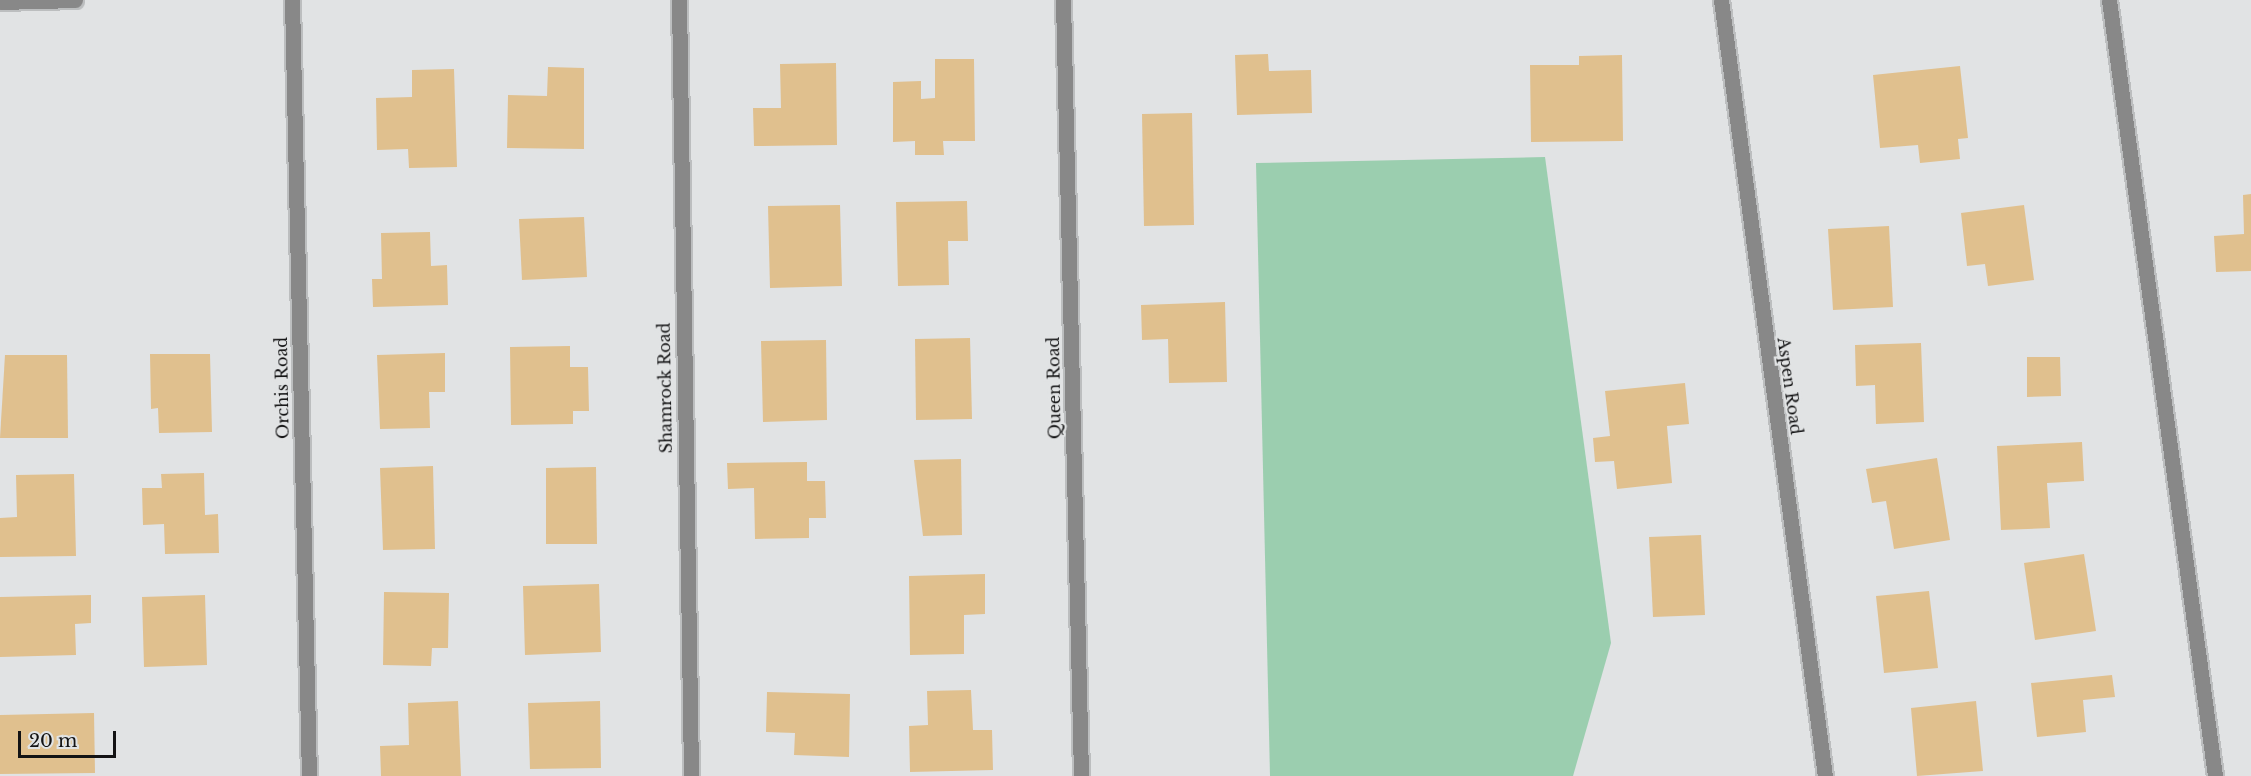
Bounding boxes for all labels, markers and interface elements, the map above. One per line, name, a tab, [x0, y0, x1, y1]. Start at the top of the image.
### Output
street label: Shamrock Road	[654, 322, 676, 454]
street label: Aspen Road	[1774, 336, 1806, 436]
street label: Orchis Road	[272, 337, 292, 439]
street label: Queen Road	[1044, 337, 1064, 439]
scale bar	[21, 719, 118, 757]
text: 20 m	[29, 730, 77, 752]

